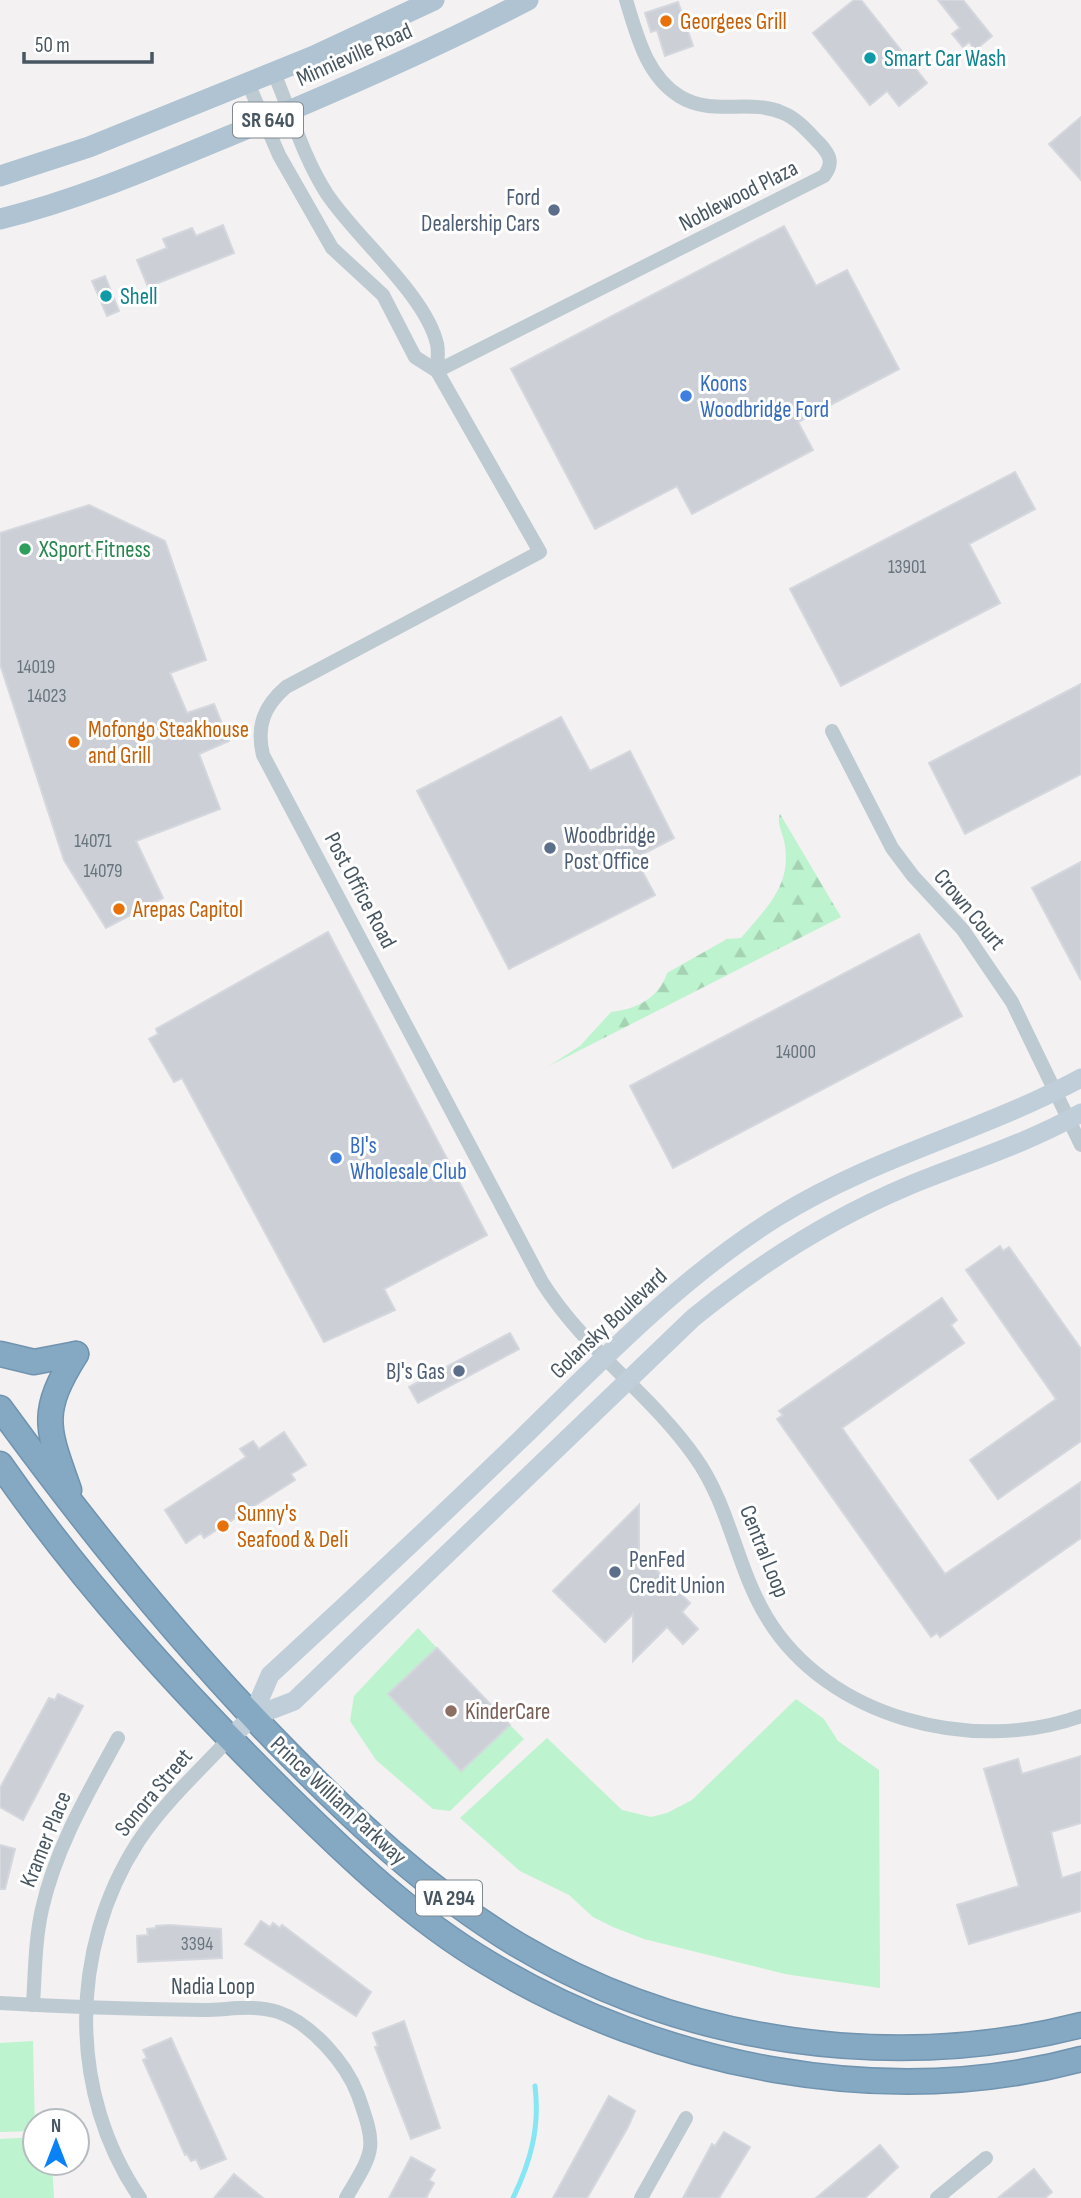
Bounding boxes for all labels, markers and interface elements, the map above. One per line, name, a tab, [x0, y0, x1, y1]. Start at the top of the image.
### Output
place label: Georgees Grill	[680, 8, 787, 36]
marker: Georgees Grill	[658, 13, 674, 29]
street label: Minnieville Road	[292, 17, 417, 93]
scale bar	[24, 21, 152, 65]
text: 50 m	[35, 33, 70, 58]
place label: Smart Car Wash	[884, 45, 1006, 73]
marker: Smart Car Wash	[862, 50, 878, 66]
road number: SR 640	[233, 102, 303, 138]
street label: Noblewood Plaza	[674, 154, 802, 238]
place label: Ford Dealership Cars	[421, 184, 540, 238]
marker: Ford Dealership Cars	[546, 202, 562, 218]
place label: Shell	[120, 283, 158, 311]
marker: Shell	[98, 288, 114, 304]
place label: Koons Woodbridge Ford	[700, 370, 829, 424]
marker: Koons Woodbridge Ford	[678, 388, 694, 404]
place label: XSport Fitness	[38, 536, 151, 564]
marker: XSport Fitness	[17, 541, 33, 557]
house number: 13901	[888, 556, 926, 579]
house number: 14019	[17, 656, 55, 679]
house number: 14023	[28, 685, 66, 708]
place label: Mofongo Steakhouse and Grill	[88, 716, 249, 770]
marker: Mofongo Steakhouse and Grill	[66, 734, 82, 750]
place label: Woodbridge Post Office	[564, 822, 656, 876]
street label: Post Office Road	[318, 828, 402, 953]
house number: 14071	[74, 830, 112, 853]
marker: Woodbridge Post Office	[542, 840, 558, 856]
house number: 14079	[83, 860, 123, 883]
street label: Crown Court	[927, 863, 1011, 956]
place label: Arepas Capitol	[132, 896, 243, 924]
marker: Arepas Capitol	[111, 901, 127, 917]
house number: 14000	[776, 1041, 816, 1064]
place label: BJ's Wholesale Club	[350, 1132, 467, 1186]
marker: BJ's Wholesale Club	[328, 1150, 344, 1166]
street label: Golansky Boulevard	[544, 1262, 673, 1385]
place label: BJ's Gas	[386, 1358, 445, 1386]
marker: BJ's Gas	[451, 1363, 467, 1379]
place label: Sunny's Seafood & Deli	[237, 1500, 348, 1554]
street label: Central Loop	[733, 1501, 795, 1602]
marker: Sunny's Seafood & Deli	[215, 1518, 231, 1534]
place label: PenFed Credit Union	[629, 1546, 725, 1600]
marker: PenFed Credit Union	[607, 1564, 623, 1580]
place label: KinderCare	[465, 1698, 550, 1726]
marker: KinderCare	[443, 1703, 459, 1719]
street label: Prince William Parkway	[264, 1730, 412, 1871]
street label: Sonora Street	[109, 1743, 199, 1842]
street label: Kramer Place	[14, 1787, 78, 1891]
road number: VA 294	[416, 1881, 482, 1916]
house number: 3394	[181, 1933, 213, 1956]
street label: Nadia Loop	[171, 1973, 255, 2001]
north arrow	[21, 2107, 91, 2177]
text: N	[51, 2115, 61, 2138]

